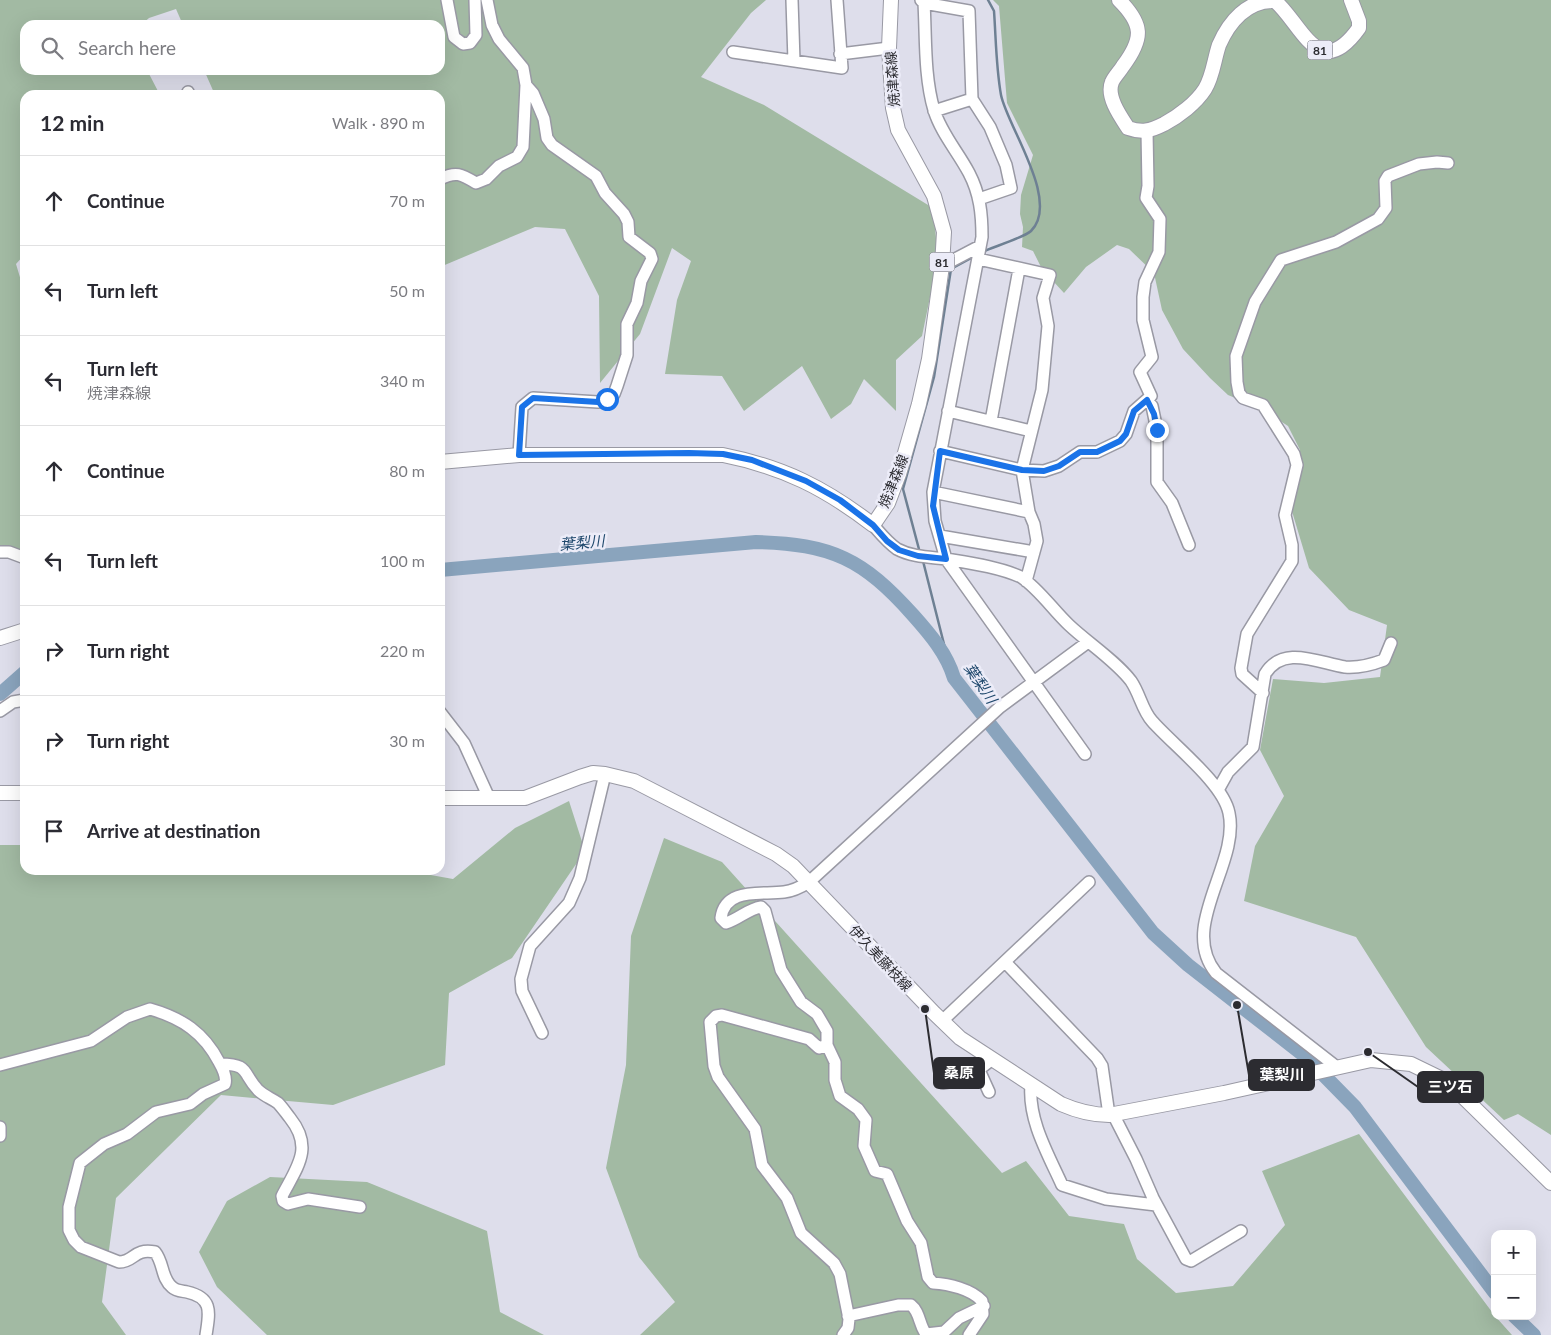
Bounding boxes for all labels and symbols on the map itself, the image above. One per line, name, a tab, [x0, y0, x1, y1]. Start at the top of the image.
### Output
road number: 81	[1308, 40, 1332, 60]
street label: 焼津森線	[882, 50, 902, 108]
road number: 81	[930, 252, 954, 272]
route start	[596, 388, 619, 411]
route end	[1146, 419, 1169, 442]
street label: 焼津森線	[875, 452, 911, 510]
water label: 葉梨川	[559, 531, 607, 553]
water label: 葉梨川	[961, 659, 1002, 708]
street label: 伊久美藤枝線	[846, 921, 916, 995]
callout: 桑原	[934, 1058, 984, 1088]
callout: 葉梨川	[1249, 1060, 1314, 1090]
text: 桑原	[944, 1063, 974, 1081]
text: 葉梨川	[1259, 1065, 1305, 1083]
callout: 三ツ石	[1418, 1072, 1483, 1102]
text: 三ツ石	[1427, 1077, 1473, 1095]

